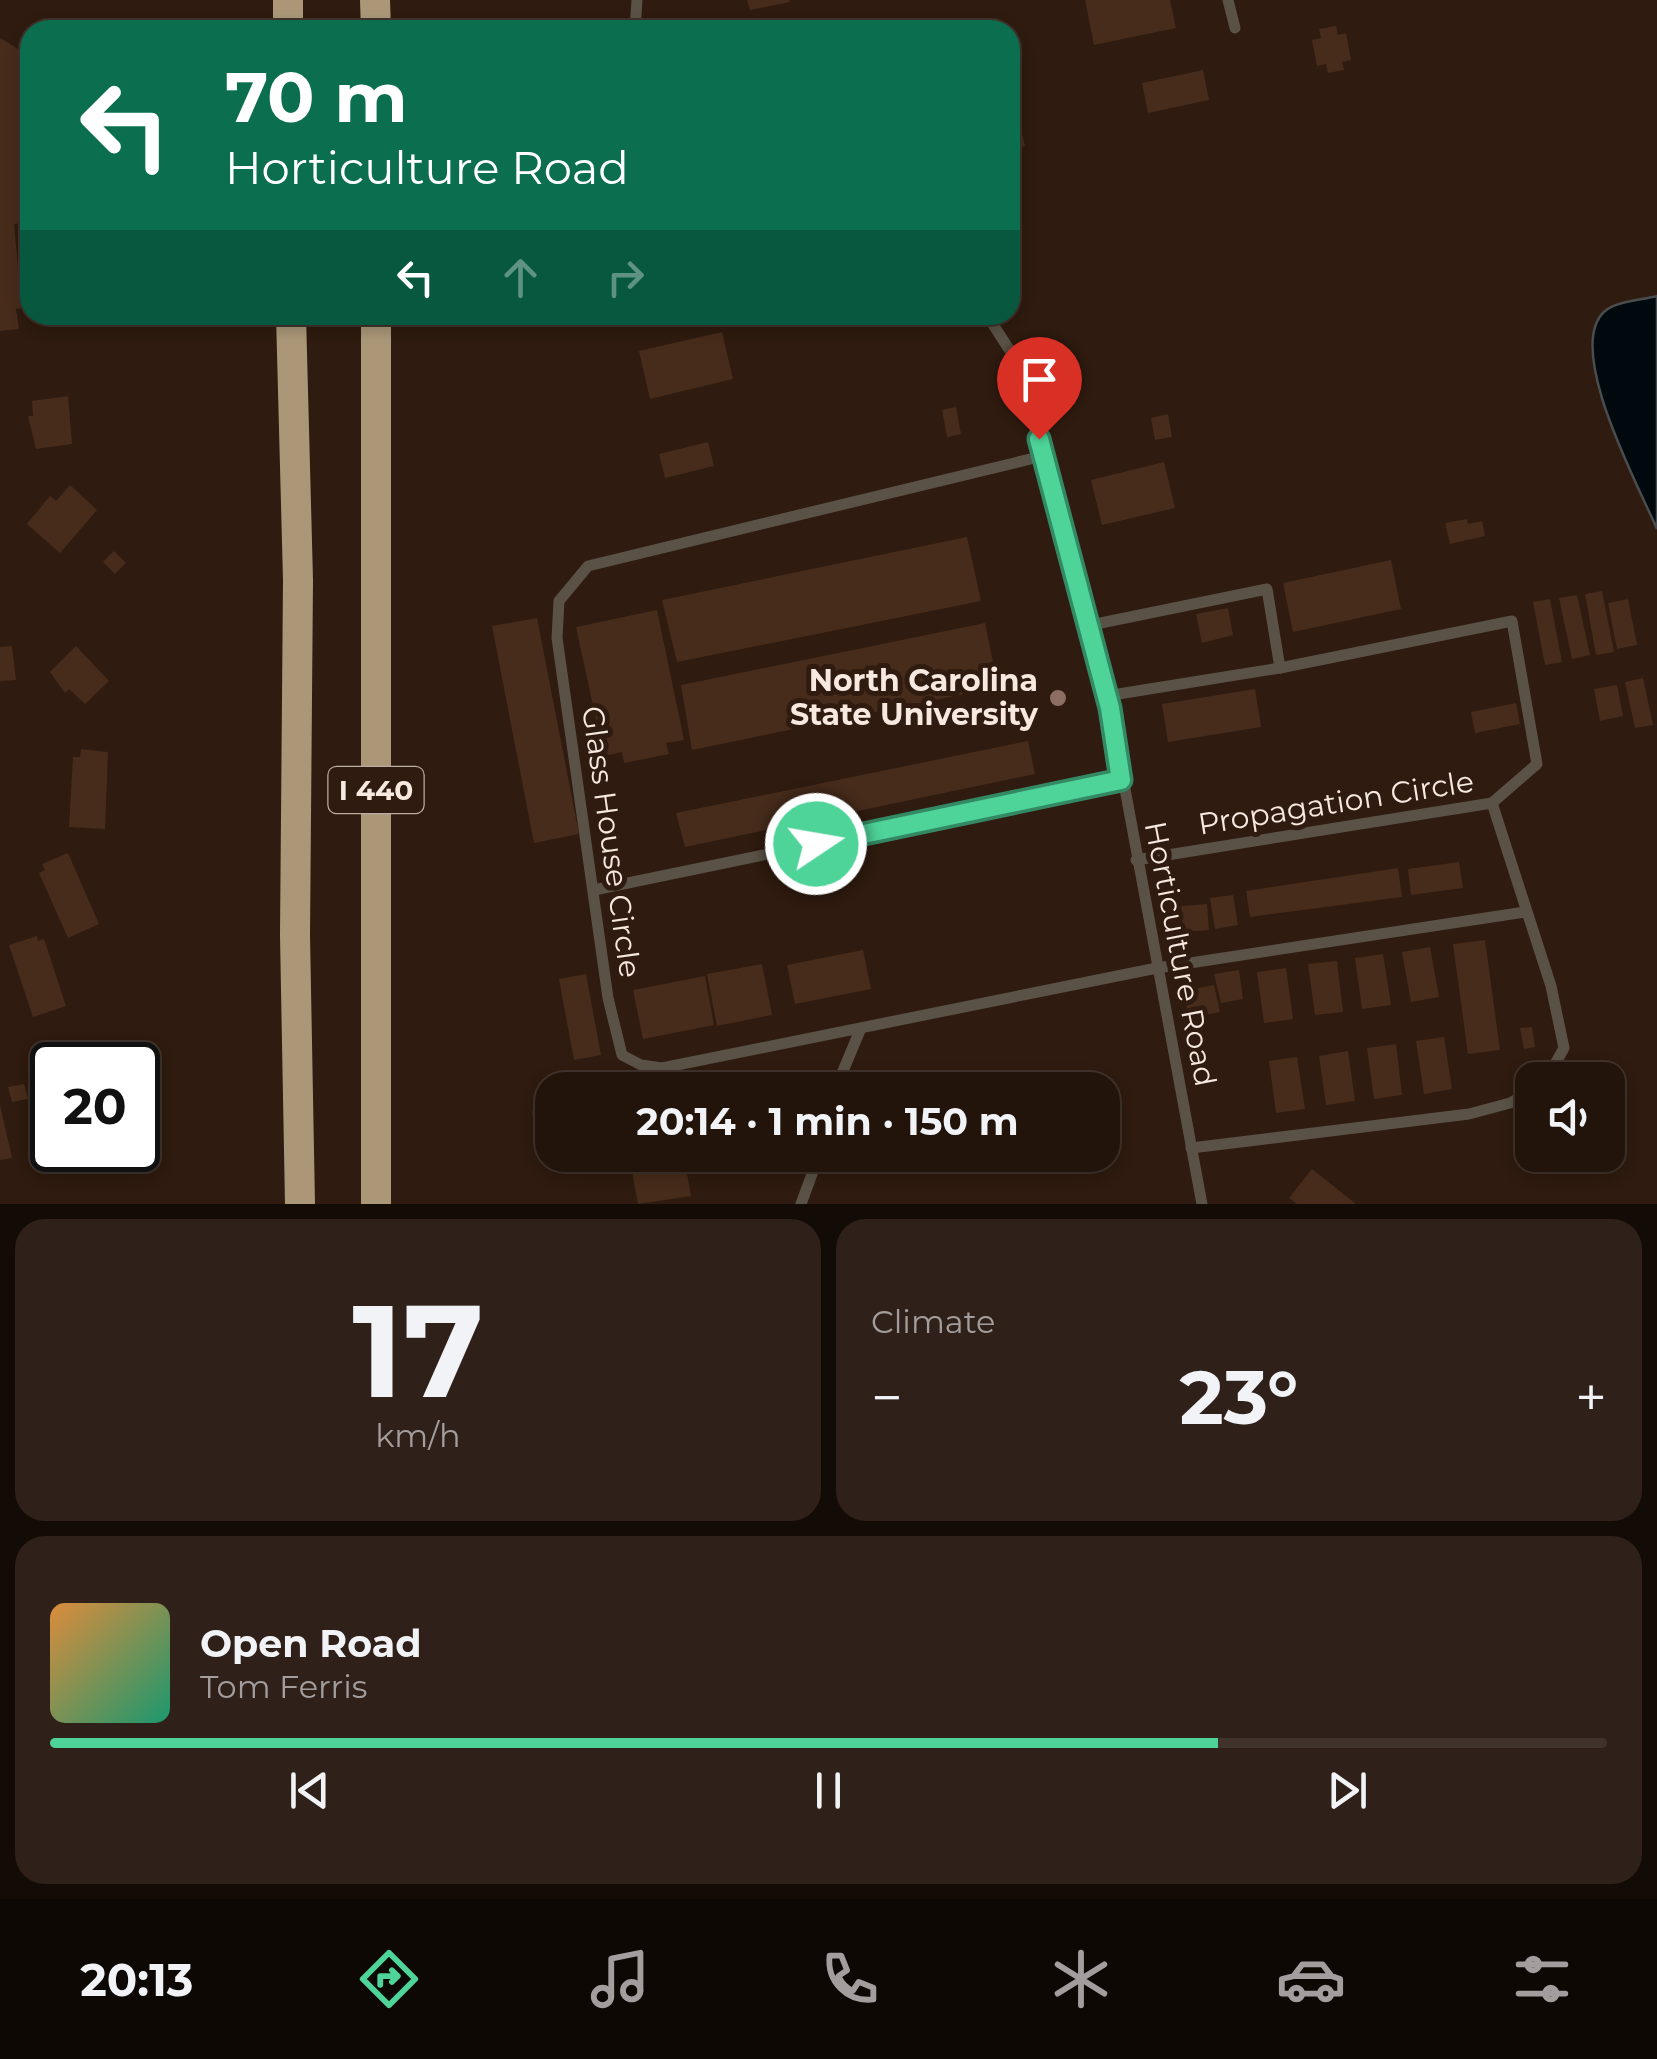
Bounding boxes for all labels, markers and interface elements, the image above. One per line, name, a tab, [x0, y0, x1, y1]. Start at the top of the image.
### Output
text: 70 m	[225, 54, 408, 140]
icon: left	[60, 60, 190, 190]
text: Horticulture Road	[225, 140, 629, 195]
icon: left	[388, 250, 443, 305]
icon: ahead	[493, 250, 548, 305]
icon: right	[598, 250, 653, 305]
pin	[997, 337, 1082, 440]
icon: arrive	[1012, 352, 1067, 407]
place label: North Carolina State University	[790, 662, 1039, 733]
marker: North Carolina State University	[1047, 687, 1069, 709]
street label: Glass House Circle	[574, 704, 649, 980]
street label: Propagation Circle	[1195, 762, 1476, 843]
road number: I 440	[328, 767, 424, 813]
position arrow	[764, 792, 868, 896]
street label: Horticulture Road	[1137, 818, 1224, 1090]
speed limit sign: 20	[30, 1042, 160, 1172]
map controls	[1515, 1062, 1625, 1172]
button: sound	[1515, 1062, 1625, 1172]
text: 20:14 · 1 min · 150 m	[636, 1098, 1019, 1145]
text: 17	[352, 1271, 484, 1430]
text: Climate	[871, 1302, 995, 1341]
text: 23°	[1180, 1351, 1298, 1443]
text: −	[871, 1364, 903, 1431]
text: +	[1575, 1364, 1607, 1431]
text: km/h	[375, 1416, 461, 1455]
text: Open Road	[200, 1620, 422, 1667]
text: Tom Ferris	[200, 1667, 367, 1706]
icon: previous	[282, 1763, 337, 1818]
icon: pause	[801, 1763, 856, 1818]
icon: next	[1320, 1763, 1375, 1818]
icon: directions	[354, 1944, 424, 2014]
icon: music	[585, 1944, 655, 2014]
icon: phone	[815, 1944, 885, 2014]
icon: climate	[1046, 1944, 1116, 2014]
icon: car	[1276, 1944, 1346, 2014]
icon: filters	[1507, 1944, 1577, 2014]
text: 20:13	[80, 1952, 193, 2007]

